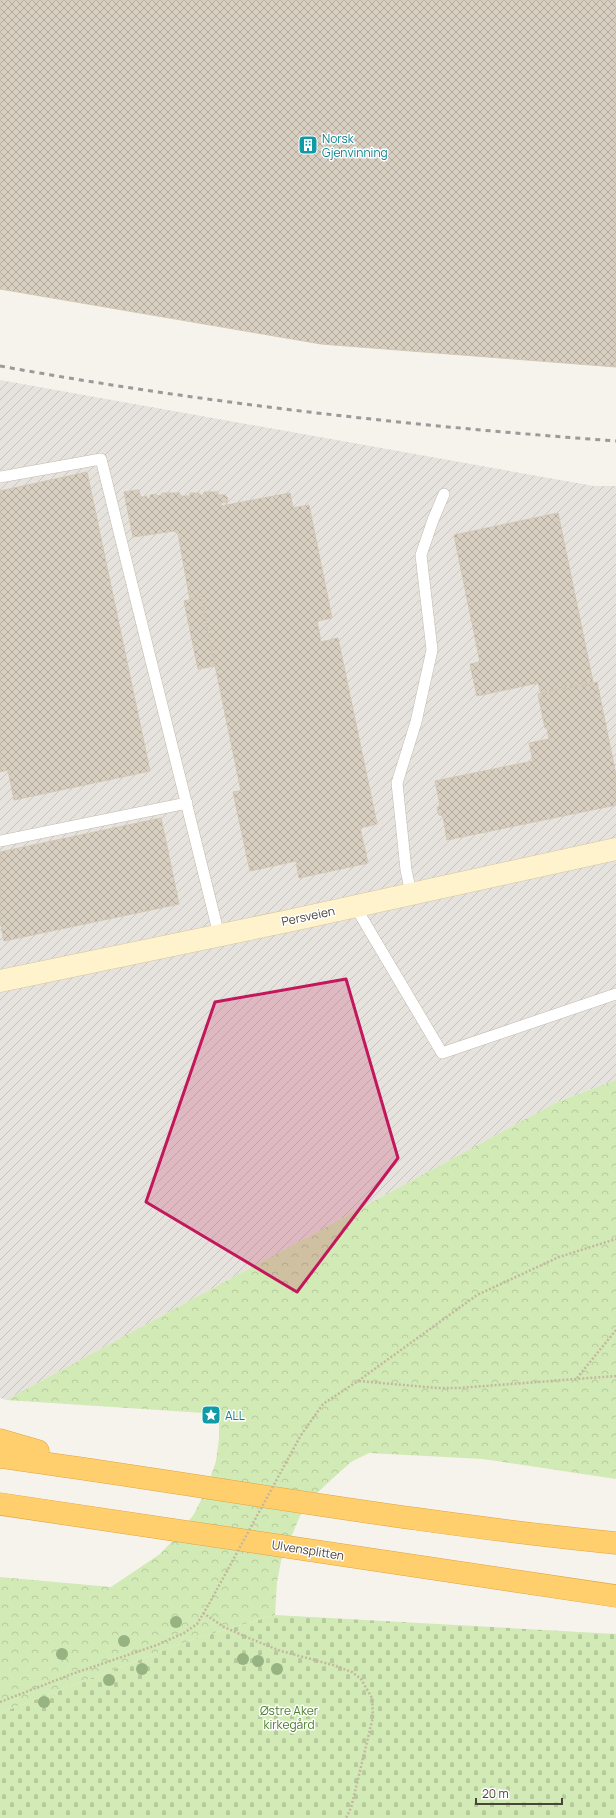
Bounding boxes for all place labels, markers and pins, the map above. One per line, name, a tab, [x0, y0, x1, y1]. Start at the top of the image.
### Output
place label: Norsk Gjenvinning	[322, 130, 388, 161]
building icon: Norsk Gjenvinning	[297, 134, 319, 156]
place icon: ALL	[200, 1404, 222, 1426]
place label: ALL	[225, 1407, 245, 1424]

